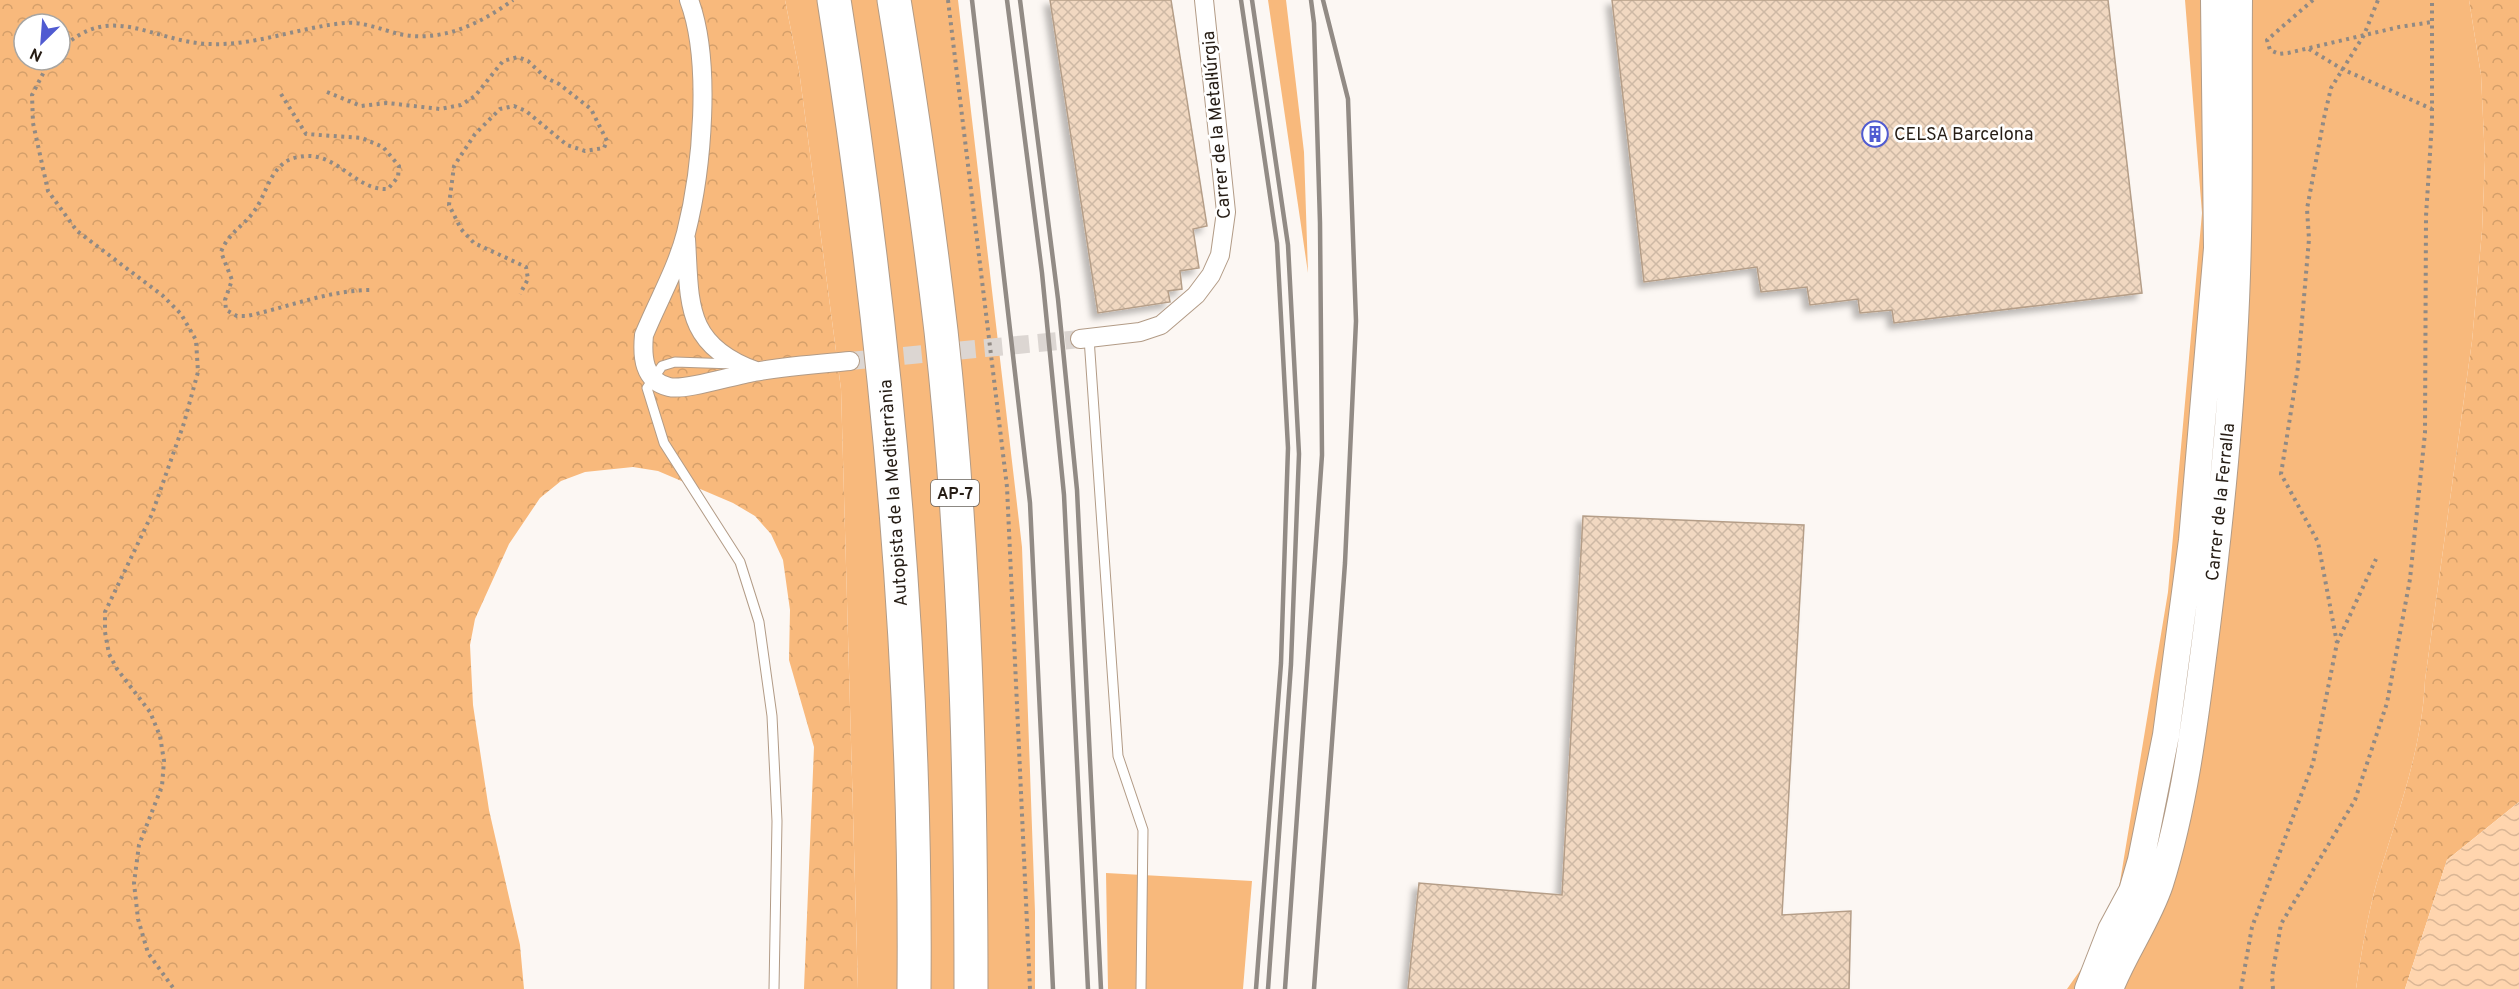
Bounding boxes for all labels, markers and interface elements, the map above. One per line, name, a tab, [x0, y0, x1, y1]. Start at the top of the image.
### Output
north arrow	[12, 12, 72, 72]
street label: Carrer de la Metal·lúrgia	[1198, 30, 1237, 220]
text: N	[27, 42, 46, 65]
building icon: CELSA Barcelona	[1860, 119, 1890, 149]
place label: CELSA Barcelona	[1894, 124, 2033, 147]
street label: Autopista de la Mediterrània	[875, 378, 914, 607]
street label: Carrer de la Ferralla	[2202, 422, 2241, 582]
road number: AP-7	[931, 480, 979, 506]

